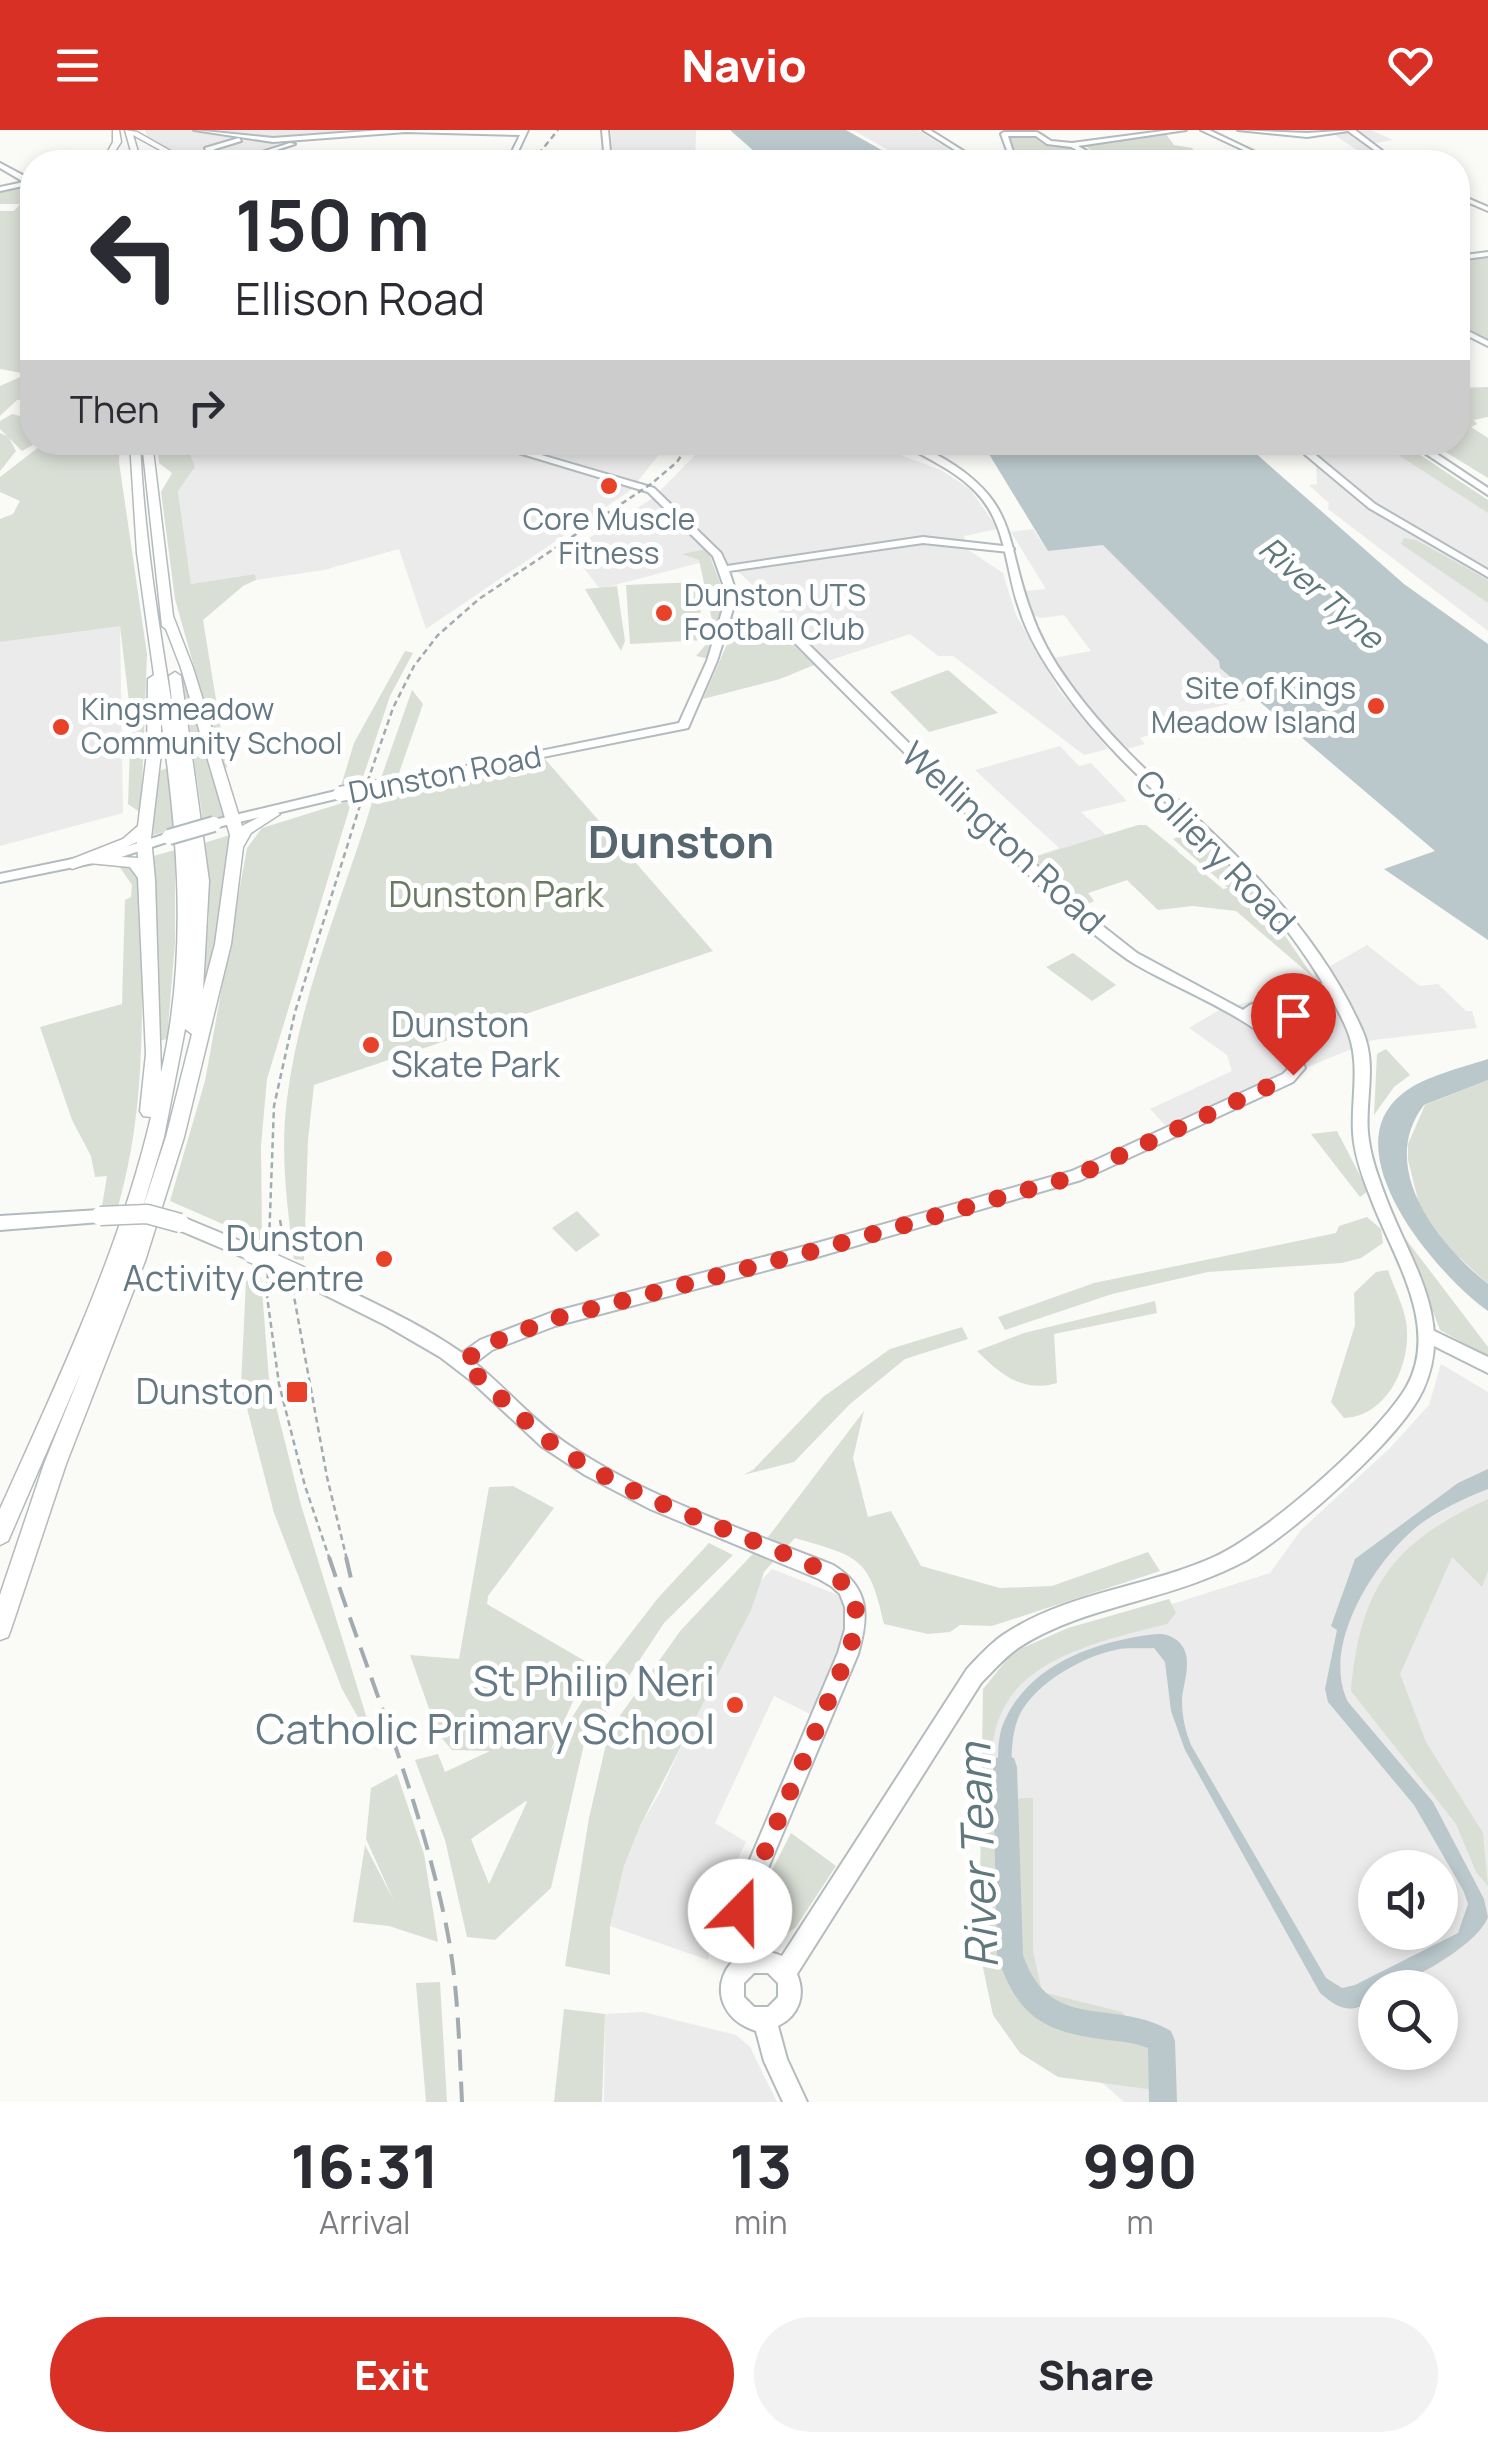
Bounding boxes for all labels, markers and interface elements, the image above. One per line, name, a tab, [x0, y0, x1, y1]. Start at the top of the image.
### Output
text: Navio	[681, 34, 807, 96]
icon: menu	[50, 38, 105, 93]
icon: heart	[1383, 38, 1438, 93]
text: 150 m	[235, 176, 430, 272]
icon: left	[70, 190, 200, 320]
text: Ellison Road	[235, 267, 485, 329]
icon: right	[179, 380, 234, 435]
text: Then	[70, 382, 159, 434]
marker: Core Muscle Fitness	[598, 475, 620, 497]
place label: Core Muscle Fitness	[523, 498, 695, 573]
water label: River Tyne	[1250, 526, 1395, 660]
place label: Dunston UTS Football Club	[684, 574, 866, 649]
marker: Dunston UTS Football Club	[653, 602, 675, 624]
place label: Site of Kings Meadow Island	[1151, 667, 1356, 742]
place label: Kingsmeadow Community School	[81, 688, 343, 763]
marker: Site of Kings Meadow Island	[1365, 695, 1387, 717]
marker: Kingsmeadow Community School	[50, 716, 72, 738]
street label: Wellington Road	[892, 730, 1116, 944]
street label: Dunston Road	[345, 735, 545, 812]
street label: Colliery Road	[1125, 759, 1306, 944]
district label: Dunston	[588, 810, 774, 872]
park label: Dunston Park	[388, 870, 605, 918]
pin	[1251, 973, 1336, 1076]
icon: arrive	[1266, 988, 1321, 1043]
place label: Dunston Skate Park	[391, 1000, 562, 1088]
marker: Dunston Skate Park	[360, 1034, 382, 1056]
place label: Dunston Activity Centre	[123, 1214, 364, 1302]
marker: Dunston Activity Centre	[373, 1248, 395, 1270]
place label: Dunston	[136, 1367, 274, 1415]
marker: Dunston	[284, 1379, 310, 1405]
place label: St Philip Neri Catholic Primary School	[255, 1651, 715, 1757]
marker: St Philip Neri Catholic Primary School	[724, 1694, 746, 1716]
water label: River Team	[942, 1740, 1012, 1969]
map controls	[1358, 1850, 1458, 2070]
button: sound	[1358, 1850, 1458, 1950]
position arrow	[688, 1859, 792, 1963]
button: search	[1358, 1970, 1458, 2070]
text: 16:31	[290, 2124, 439, 2206]
text: 13	[729, 2124, 792, 2206]
text: 990	[1083, 2124, 1198, 2206]
text: Arrival	[319, 2200, 410, 2244]
text: min	[734, 2200, 788, 2244]
text: m	[1126, 2200, 1154, 2244]
button: Exit	[50, 2317, 734, 2432]
button: Share	[754, 2317, 1438, 2432]

